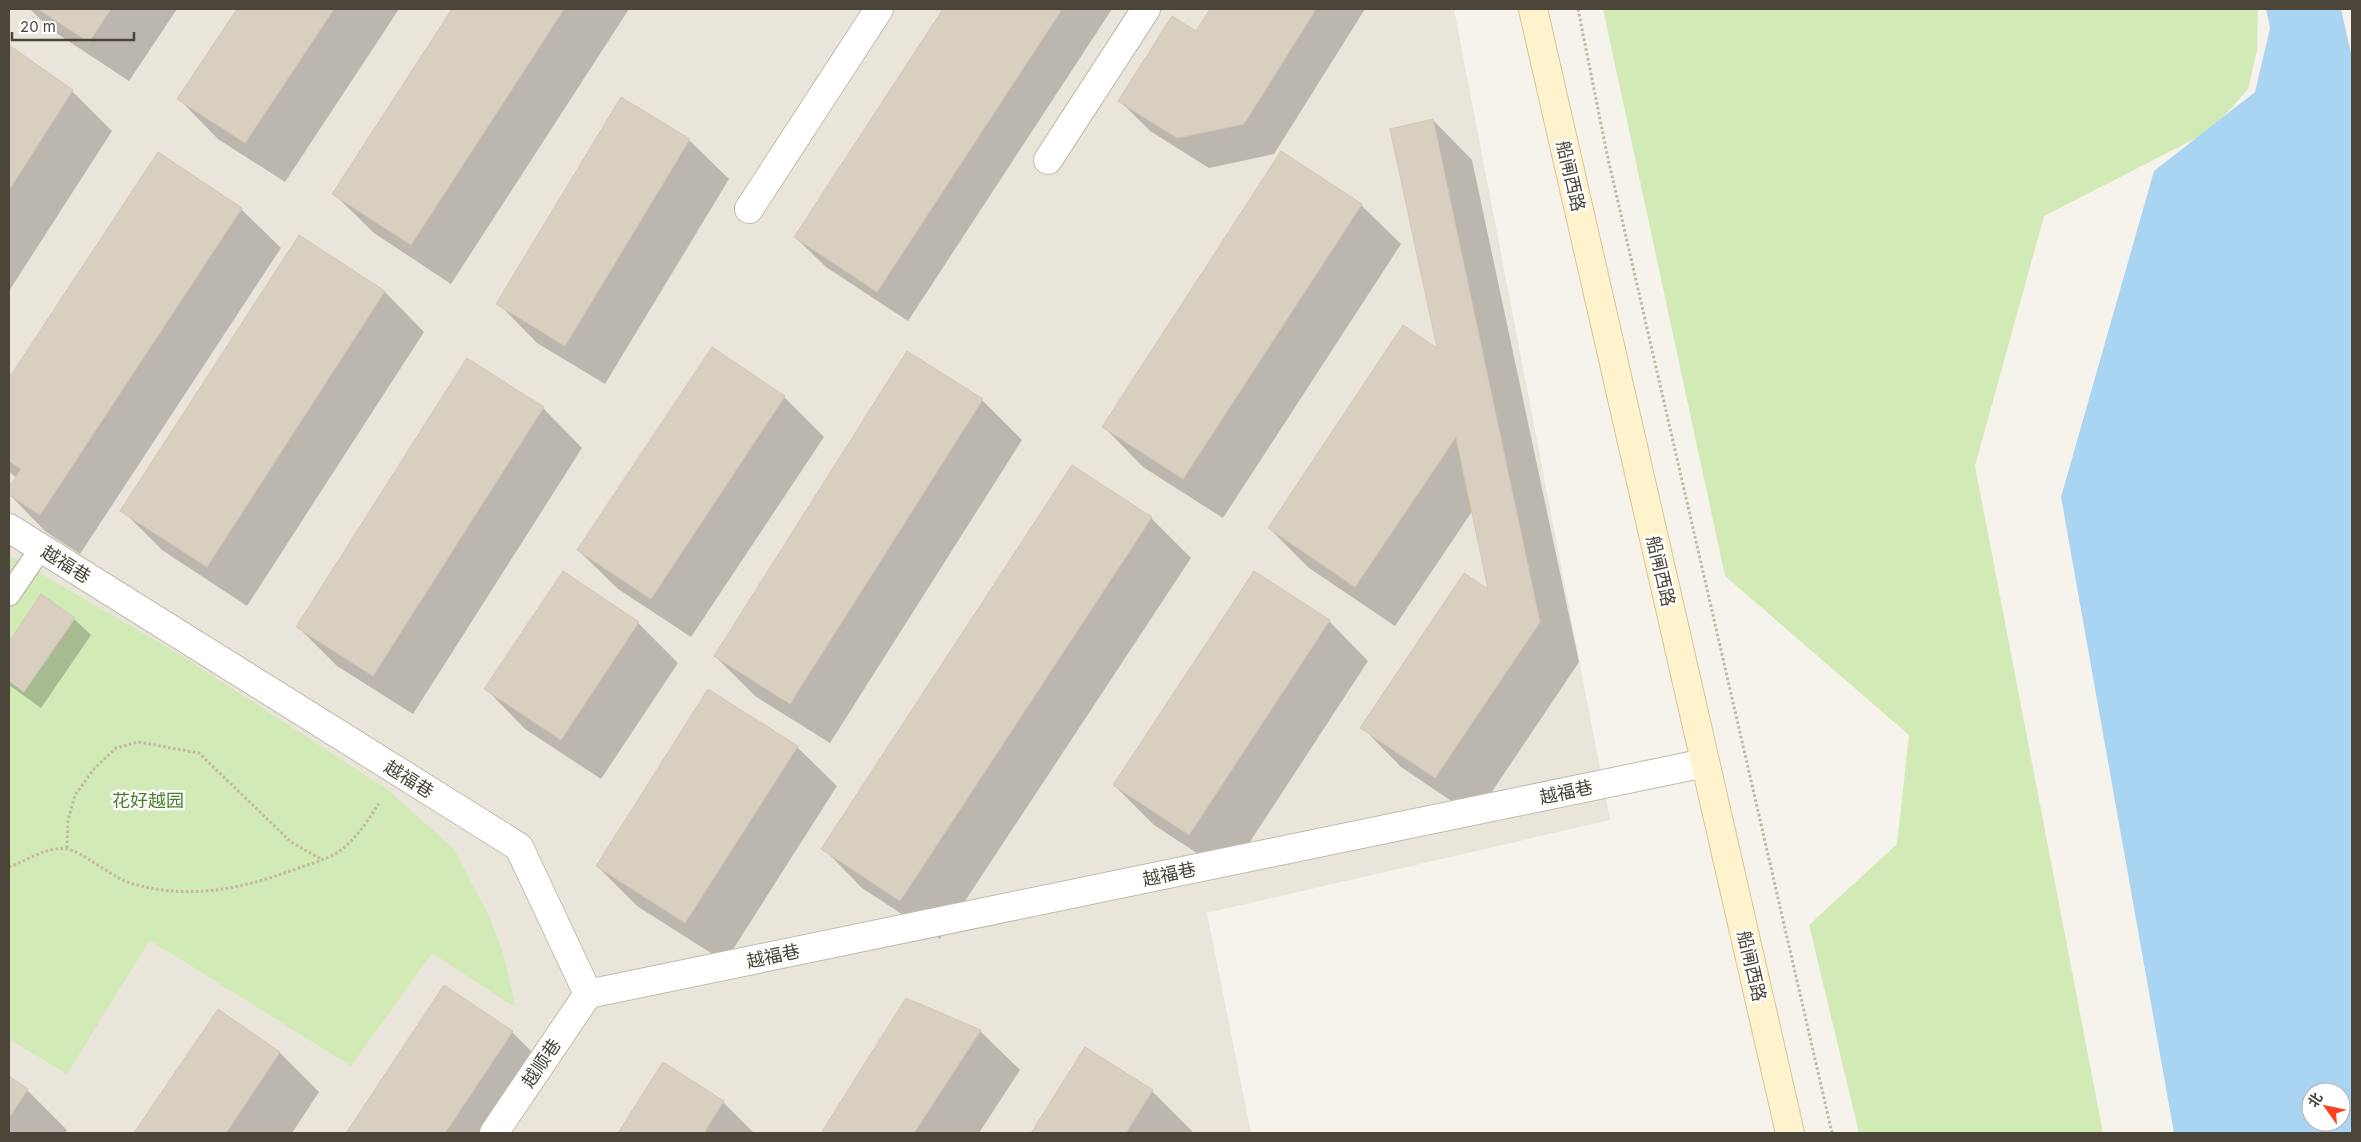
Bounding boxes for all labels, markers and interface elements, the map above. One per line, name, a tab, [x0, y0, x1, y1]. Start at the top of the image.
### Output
scale bar	[12, 10, 135, 42]
text: 20 m	[20, 17, 56, 36]
street label: 船闸西路	[1553, 139, 1589, 213]
street label: 船闸西路	[1643, 534, 1679, 608]
street label: 越福巷	[38, 541, 94, 587]
street label: 越福巷	[381, 756, 437, 802]
street label: 越福巷	[1537, 776, 1595, 808]
park label: 花好越园	[112, 790, 184, 811]
street label: 越福巷	[1140, 858, 1198, 890]
street label: 船闸西路	[1734, 929, 1770, 1003]
street label: 越福巷	[744, 940, 802, 972]
street label: 越顺巷	[517, 1035, 565, 1091]
north arrow	[2301, 1082, 2351, 1132]
text: 北	[2304, 1089, 2326, 1110]

